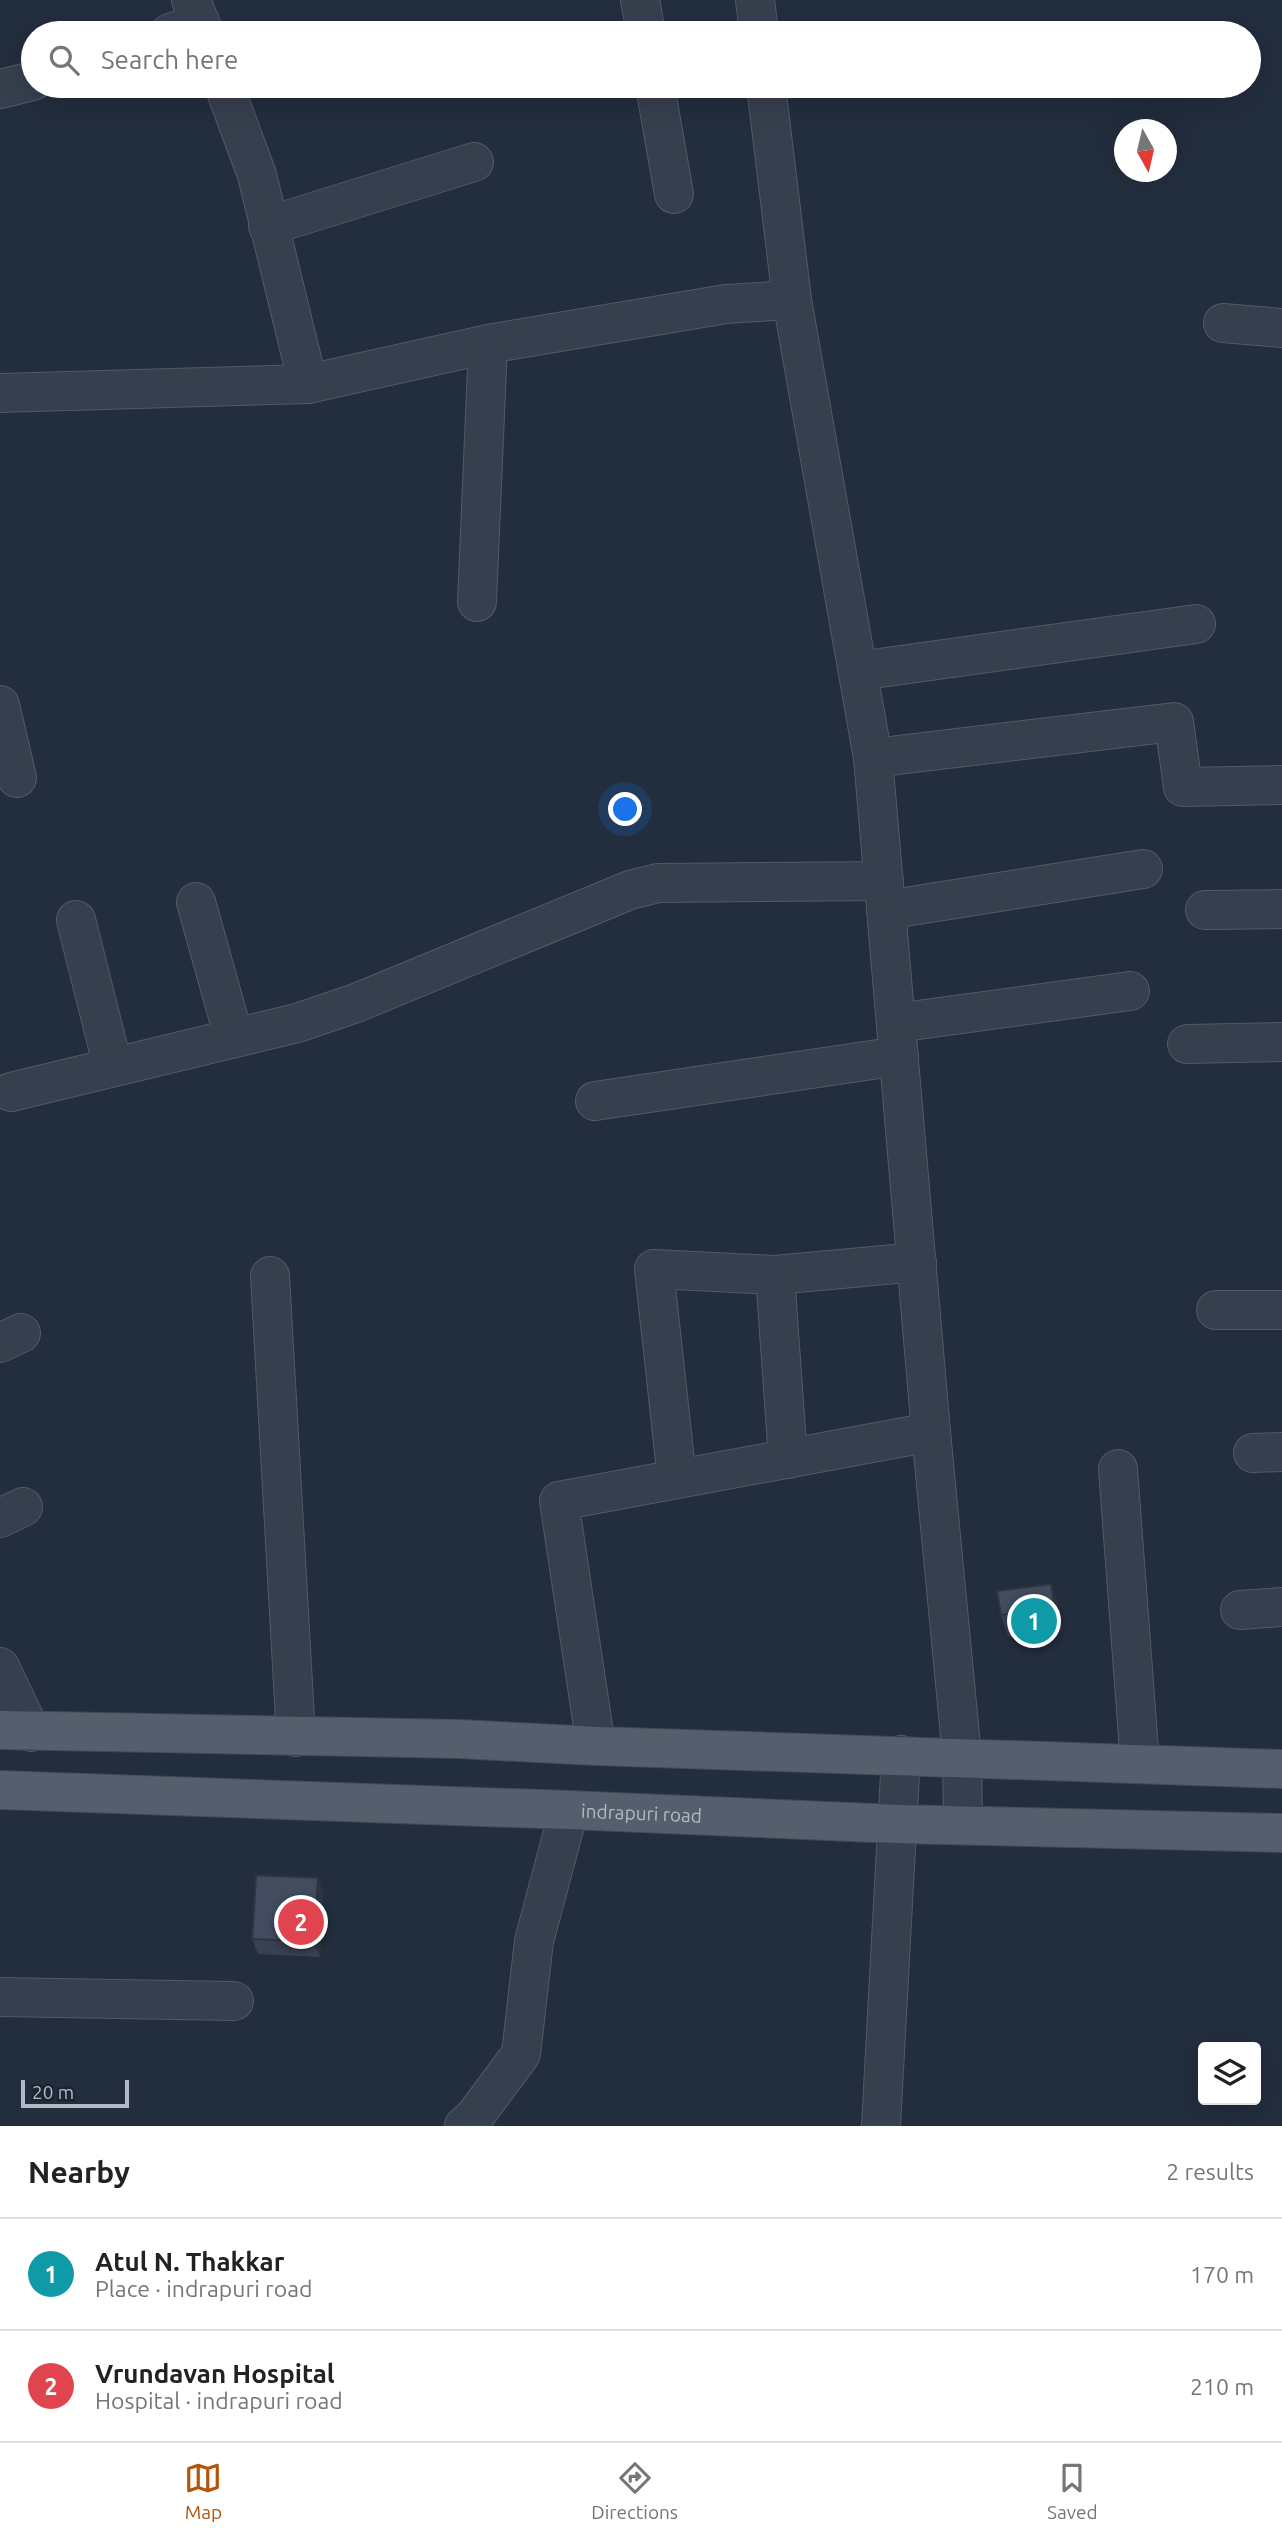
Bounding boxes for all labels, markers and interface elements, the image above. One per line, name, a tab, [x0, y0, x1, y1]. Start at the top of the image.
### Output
search box	[21, 21, 1261, 98]
icon: search	[45, 41, 83, 79]
text: Search here	[101, 45, 238, 74]
north arrow	[1114, 119, 1177, 182]
your location	[608, 792, 642, 826]
pin: 1	[1011, 1595, 1057, 1647]
street label: indrapuri road	[581, 1800, 702, 1827]
pin: 2	[278, 1896, 324, 1948]
map controls	[1198, 2042, 1261, 2105]
button: layers	[1198, 2042, 1261, 2105]
scale bar	[21, 2077, 130, 2109]
text: 20 m	[32, 2081, 74, 2103]
text: Nearby	[28, 2155, 130, 2189]
text: 2 results	[1166, 2159, 1254, 2184]
text: Atul N. Thakkar	[95, 2247, 284, 2276]
text: 1	[45, 2262, 57, 2287]
text: 170 m	[1190, 2262, 1254, 2287]
text: Place · indrapuri road	[95, 2276, 312, 2301]
text: Vrundavan Hospital	[95, 2359, 335, 2388]
text: 2	[45, 2374, 57, 2399]
text: 210 m	[1190, 2374, 1254, 2399]
text: Hospital · indrapuri road	[95, 2388, 343, 2413]
tab: Map	[184, 2459, 222, 2523]
tab: Directions	[591, 2459, 678, 2523]
tab: Saved	[1047, 2459, 1098, 2523]

